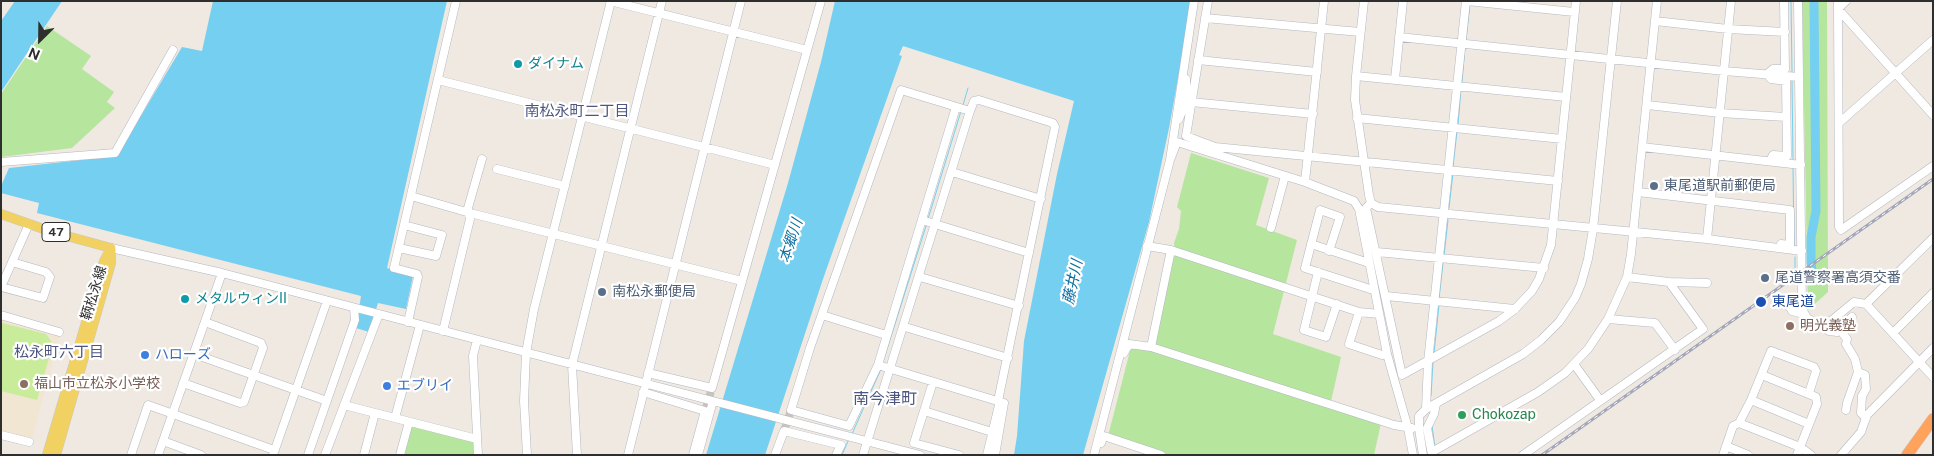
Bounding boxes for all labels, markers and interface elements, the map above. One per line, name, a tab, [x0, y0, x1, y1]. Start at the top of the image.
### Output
north arrow	[15, 15, 65, 65]
text: N	[26, 44, 42, 63]
place label: ダイナム	[528, 56, 584, 72]
marker: ダイナム	[512, 58, 524, 70]
district label: 南松永町二丁目	[525, 102, 629, 120]
place label: 東尾道駅前郵便局	[1664, 178, 1776, 194]
marker: 東尾道駅前郵便局	[1648, 180, 1660, 192]
water label: 本郷川	[775, 217, 807, 265]
road number: 47	[42, 222, 70, 242]
water label: 藤井川	[1060, 258, 1086, 306]
street label: 鞆松永線	[78, 264, 110, 322]
place label: 尾道警察署高須交番	[1775, 270, 1901, 286]
marker: 尾道警察署高須交番	[1759, 272, 1771, 284]
place label: 南松永郵便局	[612, 284, 696, 300]
marker: 南松永郵便局	[596, 286, 608, 298]
place label: メタルウィンII	[195, 291, 287, 307]
marker: メタルウィンII	[179, 293, 191, 305]
place label: 東尾道	[1772, 294, 1814, 310]
marker: 東尾道	[1754, 295, 1768, 309]
place label: 明光義塾	[1800, 318, 1856, 334]
marker: 明光義塾	[1784, 320, 1796, 332]
district label: 松永町六丁目	[14, 343, 104, 361]
place label: ハローズ	[155, 347, 211, 363]
marker: ハローズ	[139, 349, 151, 361]
place label: 福山市立松永小学校	[34, 376, 160, 392]
marker: 福山市立松永小学校	[18, 378, 30, 390]
place label: エブリイ	[397, 378, 453, 394]
marker: エブリイ	[381, 380, 393, 392]
district label: 南今津町	[853, 389, 917, 409]
place label: Chokozap	[1472, 407, 1536, 423]
marker: Chokozap	[1456, 409, 1468, 421]

